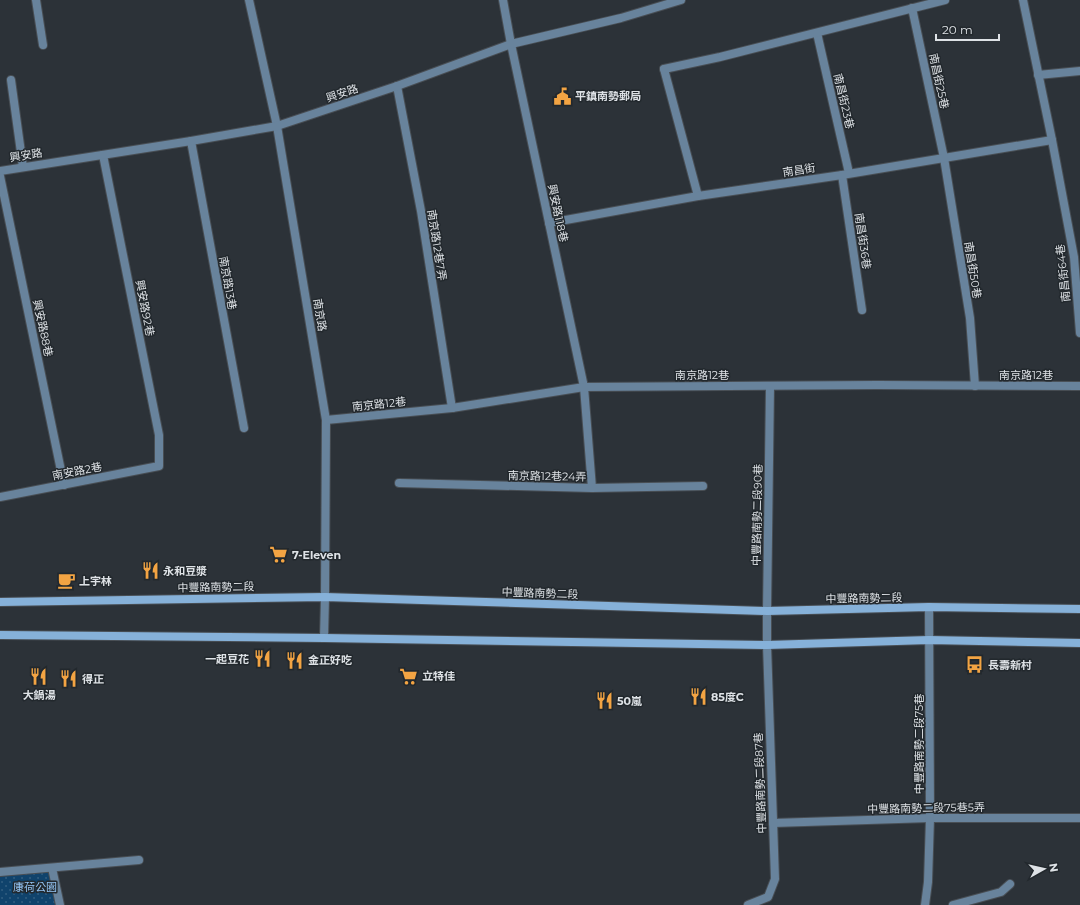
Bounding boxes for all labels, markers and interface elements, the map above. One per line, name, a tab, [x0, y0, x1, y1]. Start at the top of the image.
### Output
scale bar	[936, 16, 999, 42]
text: 20 m	[942, 22, 973, 37]
street label: 南昌街25巷	[926, 52, 952, 110]
street label: 南昌街23巷	[831, 72, 857, 130]
street label: 興安路	[324, 81, 360, 105]
public building icon: 平鎮南勢郵局	[552, 86, 572, 106]
place label: 平鎮南勢郵局	[575, 89, 641, 103]
street label: 興安路	[9, 146, 43, 164]
street label: 南昌街	[782, 161, 816, 179]
street label: 興安路118巷	[545, 183, 571, 243]
street label: 南京路12巷7弄	[424, 208, 450, 282]
street label: 南昌街36巷	[852, 212, 874, 270]
street label: 南昌街50巷	[962, 241, 984, 299]
street label: 南昌街64巷	[1053, 243, 1073, 303]
street label: 南京路13巷	[216, 255, 240, 311]
street label: 興安路92巷	[133, 279, 157, 337]
street label: 興安路88巷	[30, 298, 56, 358]
street label: 南京路	[311, 298, 329, 332]
street label: 南京路12巷	[675, 368, 729, 382]
street label: 南京路12巷	[999, 368, 1053, 382]
street label: 南京路12巷	[351, 394, 407, 414]
street label: 南安路2巷	[51, 459, 103, 483]
street label: 中豐路南勢二段90巷	[749, 464, 765, 566]
street label: 南京路12巷24弄	[508, 468, 586, 484]
supermarket icon: 7-Eleven	[269, 545, 289, 565]
place label: 7-Eleven	[292, 548, 341, 562]
restaurant icon: 永和豆漿	[140, 561, 160, 581]
place label: 永和豆漿	[163, 564, 207, 578]
cafe icon: 上宇林	[56, 571, 76, 591]
place label: 上宇林	[79, 574, 112, 588]
street label: 中豐路南勢二段	[177, 579, 255, 595]
street label: 中豐路南勢二段	[501, 585, 579, 601]
street label: 中豐路南勢二段	[825, 590, 903, 606]
restaurant icon: 一起豆花	[252, 649, 272, 669]
restaurant icon: 金正好吃	[285, 650, 305, 670]
place label: 一起豆花	[205, 652, 249, 666]
place label: 金正好吃	[308, 653, 352, 667]
bus stop icon: 長壽新村	[965, 655, 985, 675]
place label: 長壽新村	[988, 658, 1032, 672]
supermarket icon: 立特佳	[399, 666, 419, 686]
restaurant icon: 大鍋湯	[29, 667, 49, 687]
restaurant icon: 得正	[59, 669, 79, 689]
place label: 立特佳	[422, 669, 455, 683]
place label: 得正	[82, 672, 104, 686]
restaurant icon: 85度C	[688, 687, 708, 707]
place label: 大鍋湯	[23, 688, 56, 702]
place label: 85度C	[711, 690, 744, 704]
restaurant icon: 50嵐	[594, 691, 614, 711]
place label: 50嵐	[617, 694, 642, 708]
street label: 中豐路南勢二段75巷	[912, 694, 926, 794]
street label: 中豐路南勢二段87巷	[751, 732, 769, 834]
street label: 中豐路南勢二段75巷5弄	[867, 800, 985, 816]
north arrow	[1024, 849, 1064, 889]
text: N	[1046, 862, 1061, 873]
park label: 康荷公園	[13, 880, 57, 894]

